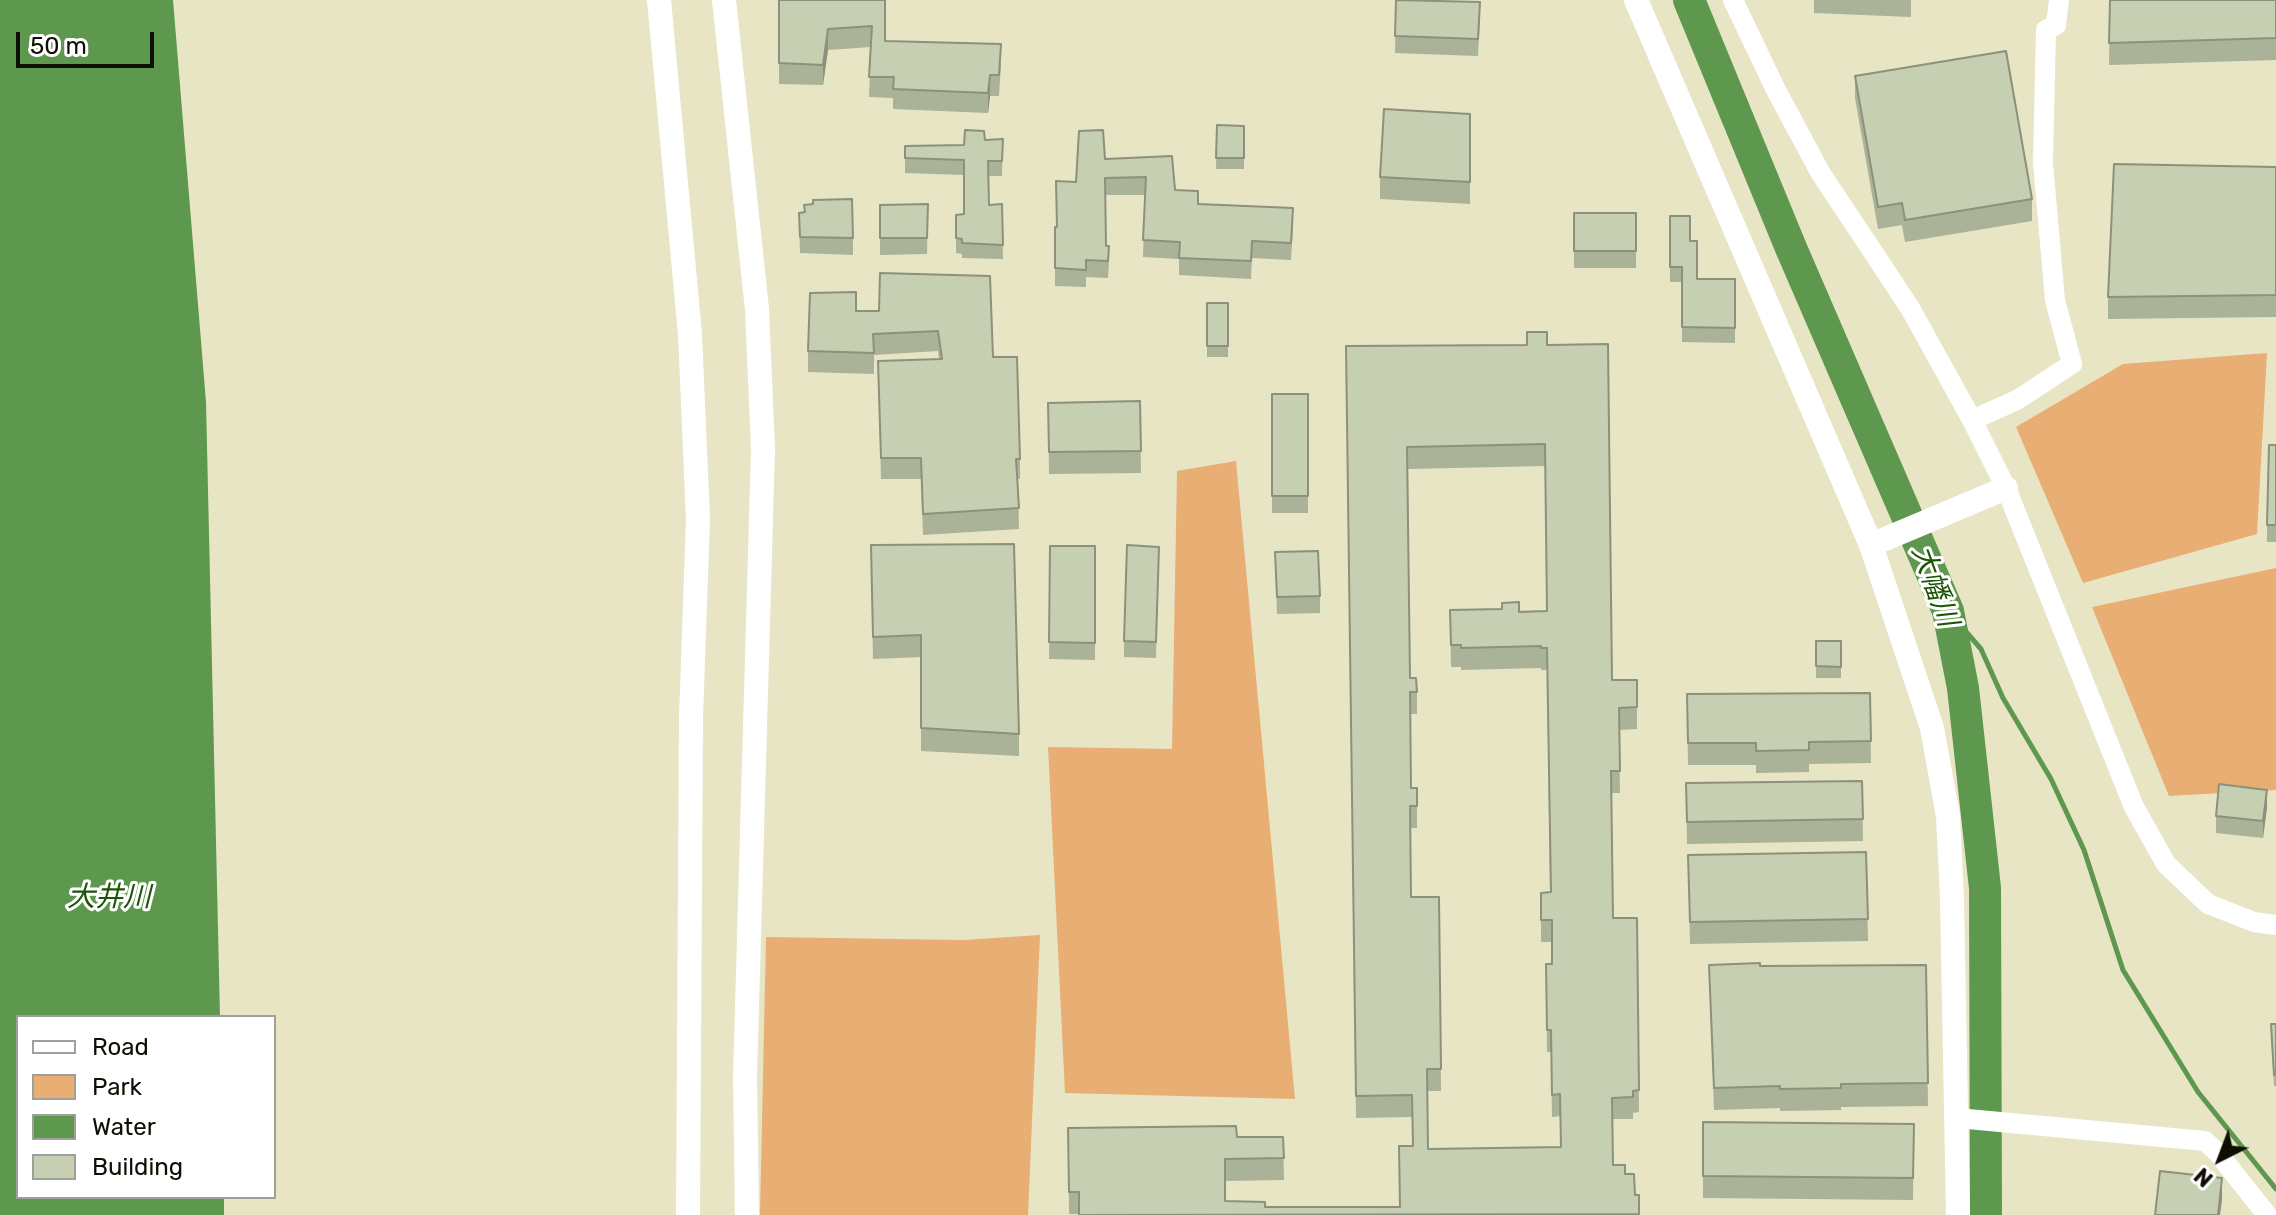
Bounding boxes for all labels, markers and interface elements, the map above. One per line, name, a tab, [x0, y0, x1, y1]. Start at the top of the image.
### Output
scale bar	[20, 16, 158, 66]
text: 50 m	[30, 32, 87, 60]
water label: 大幡川	[1904, 541, 1964, 631]
water label: 大井川	[67, 881, 151, 915]
legend	[16, 1015, 276, 1199]
text: Road	[92, 1033, 149, 1061]
text: Park	[92, 1073, 142, 1101]
text: Water	[92, 1113, 156, 1141]
north arrow	[2180, 1119, 2260, 1199]
text: Building	[92, 1153, 183, 1181]
text: N	[2189, 1162, 2219, 1193]

